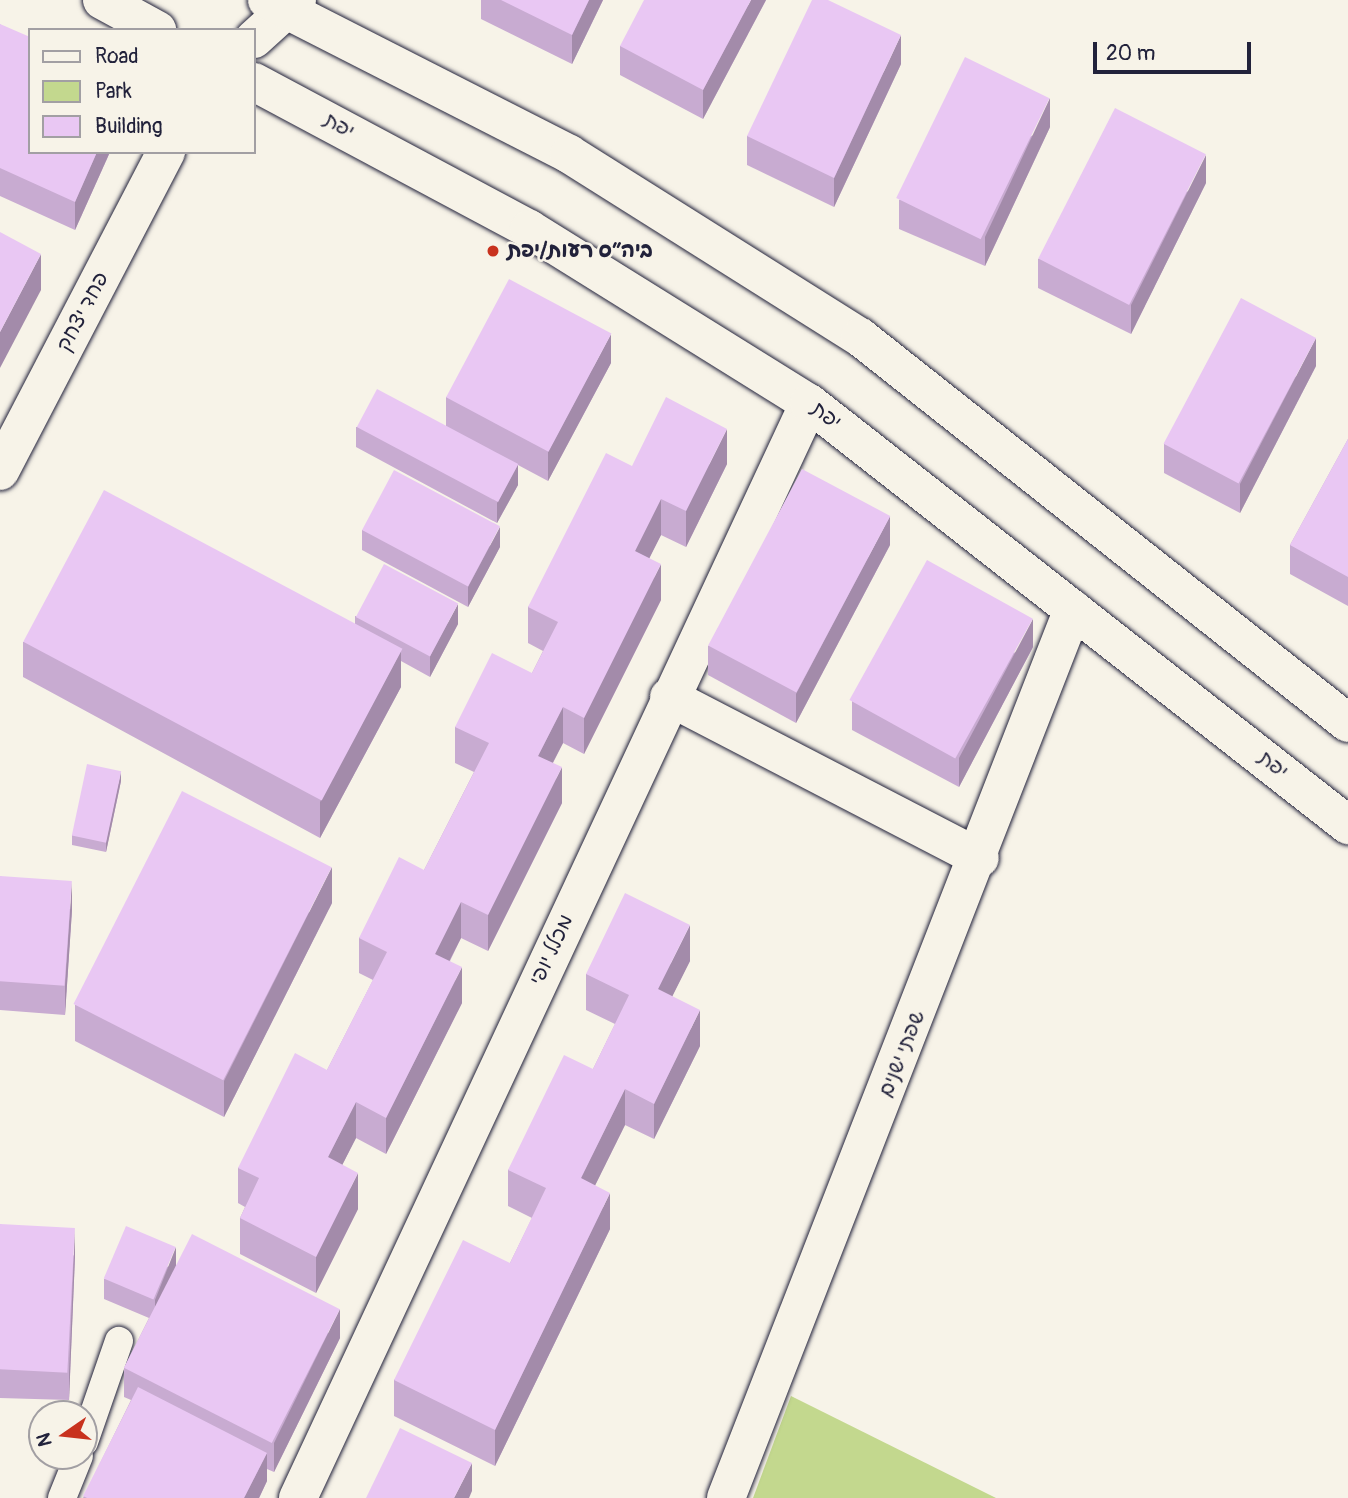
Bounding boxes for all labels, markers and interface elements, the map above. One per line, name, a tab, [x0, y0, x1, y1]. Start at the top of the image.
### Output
legend	[28, 28, 256, 154]
scale bar	[1096, 28, 1254, 72]
text: 20 m	[1106, 40, 1155, 67]
text: Road	[95, 43, 139, 70]
text: Park	[95, 78, 132, 105]
street label: יפת	[319, 107, 359, 145]
text: Building	[95, 113, 162, 140]
place label: ביה״ס רעות/יפת	[507, 238, 653, 264]
marker: ביה״ס רעות/יפת	[485, 243, 501, 259]
street label: פחד יצחק	[52, 268, 114, 356]
street label: יפת	[806, 397, 846, 435]
street label: יפת	[1253, 745, 1293, 785]
street label: מכלל יופי	[525, 910, 579, 990]
street label: שפתי ישנים	[873, 1007, 931, 1101]
north arrow	[28, 1400, 98, 1470]
text: N	[31, 1430, 58, 1449]

